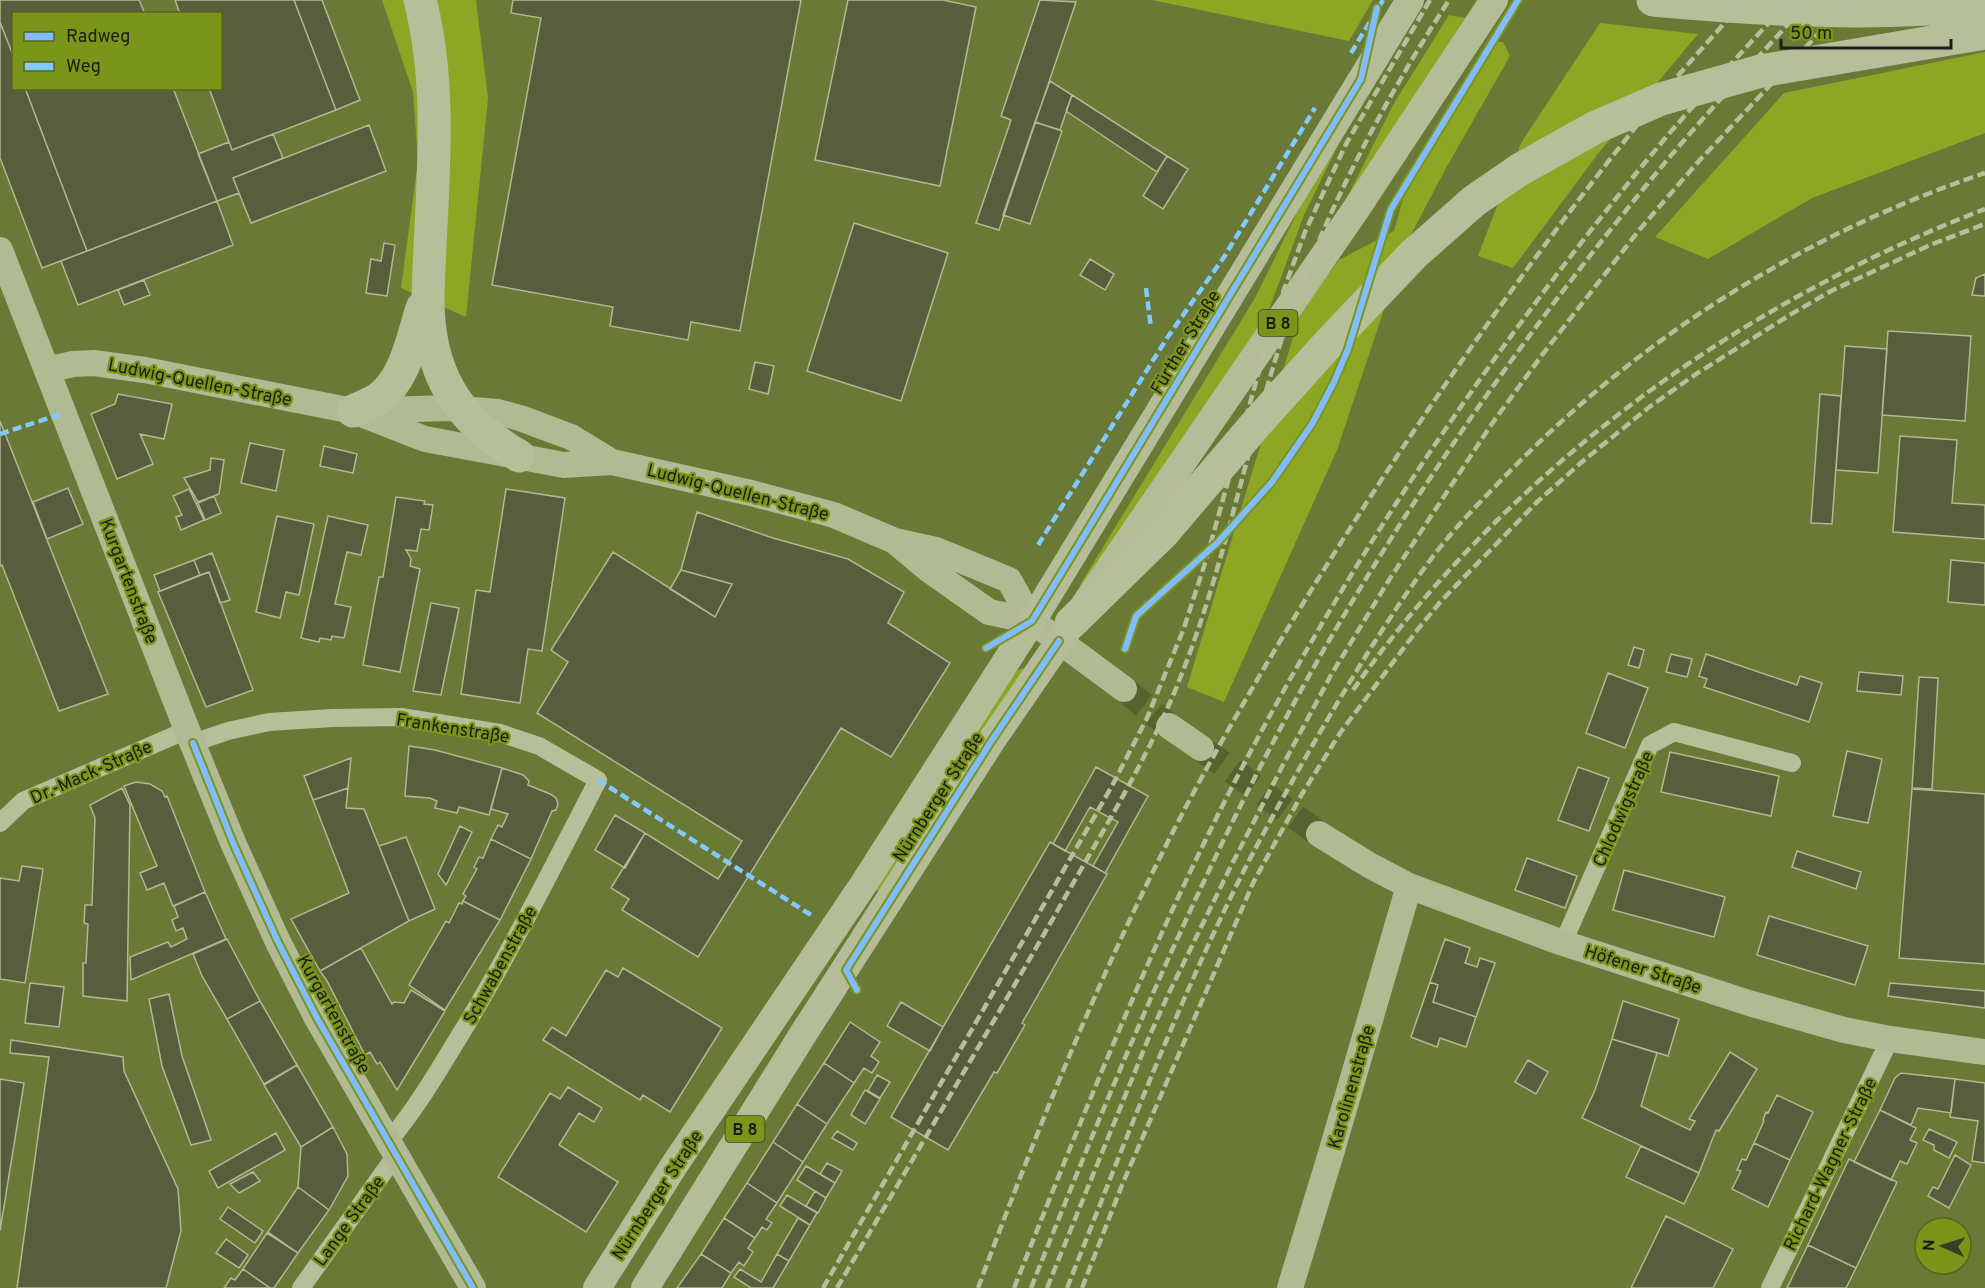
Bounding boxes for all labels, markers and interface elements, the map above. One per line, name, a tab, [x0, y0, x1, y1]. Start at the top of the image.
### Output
legend	[12, 12, 222, 90]
scale bar	[1781, 12, 1950, 50]
text: 50 m	[1790, 23, 1832, 46]
text: Radweg	[66, 26, 130, 49]
text: Weg	[66, 56, 101, 79]
street label: Fürther Straße	[1146, 287, 1226, 399]
road number: B 8	[1258, 310, 1298, 336]
street label: Ludwig-Quellen-Straße	[106, 354, 294, 413]
street label: Ludwig-Quellen-Straße	[644, 460, 831, 527]
street label: Kurgartenstraße	[93, 516, 162, 648]
street label: Frankenstraße	[394, 709, 511, 750]
street label: Nürnberger Straße	[889, 729, 990, 867]
street label: Dr.-Mack-Straße	[27, 736, 156, 811]
street label: Chlodwigstraße	[1589, 748, 1660, 871]
street label: Schwabenstraße	[459, 902, 543, 1029]
street label: Höfener Straße	[1581, 941, 1704, 1000]
street label: Kurgartenstraße	[290, 951, 375, 1078]
street label: Karolinenstraße	[1324, 1023, 1381, 1152]
street label: Richard-Wagner-Straße	[1779, 1074, 1883, 1255]
road number: B 8	[726, 1116, 764, 1142]
street label: Nürnberger Straße	[608, 1127, 709, 1265]
street label: Lange Straße	[310, 1172, 391, 1272]
north arrow	[1913, 1216, 1973, 1276]
text: N	[1920, 1239, 1940, 1252]

